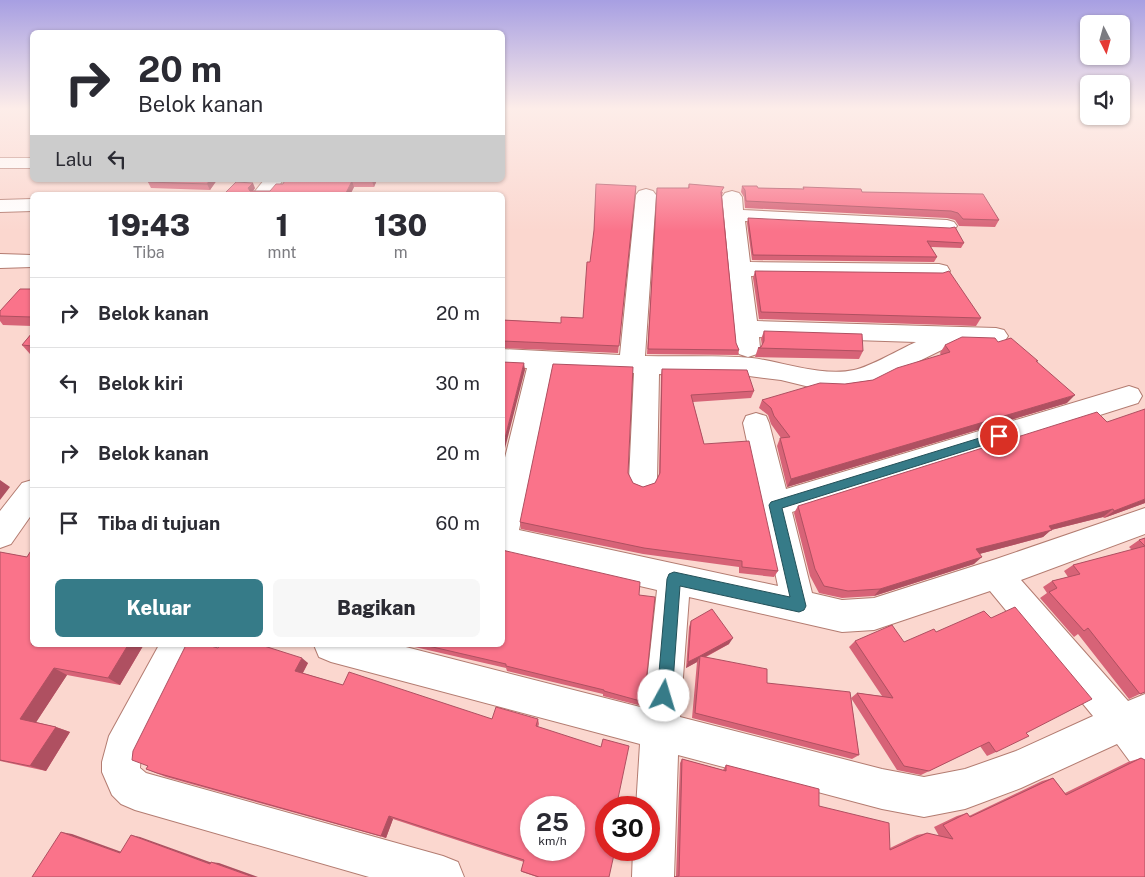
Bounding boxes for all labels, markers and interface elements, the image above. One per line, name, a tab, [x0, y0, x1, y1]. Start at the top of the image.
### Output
north arrow	[1080, 15, 1130, 65]
map controls	[1080, 15, 1130, 125]
text: 20 m	[138, 49, 222, 90]
icon: right	[55, 50, 120, 115]
button: sound	[1080, 75, 1130, 125]
text: Belok kanan	[138, 91, 263, 117]
icon: left	[103, 145, 131, 173]
text: Lalu	[55, 148, 93, 170]
text: 19:43	[108, 207, 190, 243]
text: 1	[276, 207, 289, 243]
text: 130	[374, 207, 427, 243]
text: Tiba	[133, 243, 165, 262]
text: mnt	[268, 243, 297, 262]
text: m	[394, 243, 408, 262]
icon: right	[55, 299, 83, 327]
text: Belok kanan	[98, 302, 209, 324]
text: 20 m	[436, 302, 480, 324]
icon: left	[55, 369, 83, 397]
text: Belok kiri	[98, 372, 183, 394]
text: 30 m	[435, 372, 480, 394]
pin	[978, 415, 1020, 457]
icon: arrive	[985, 422, 1013, 450]
icon: right	[55, 439, 83, 467]
text: Belok kanan	[98, 442, 209, 464]
text: 20 m	[436, 442, 480, 464]
icon: arrive	[55, 509, 83, 537]
text: Tiba di tujuan	[98, 512, 220, 534]
text: 60 m	[436, 512, 480, 534]
button: Keluar	[55, 579, 263, 637]
button: Bagikan	[273, 579, 480, 637]
position arrow	[637, 669, 689, 721]
speed limit sign: 30	[595, 796, 660, 861]
text: 25	[536, 807, 569, 837]
text: km/h	[538, 834, 567, 848]

